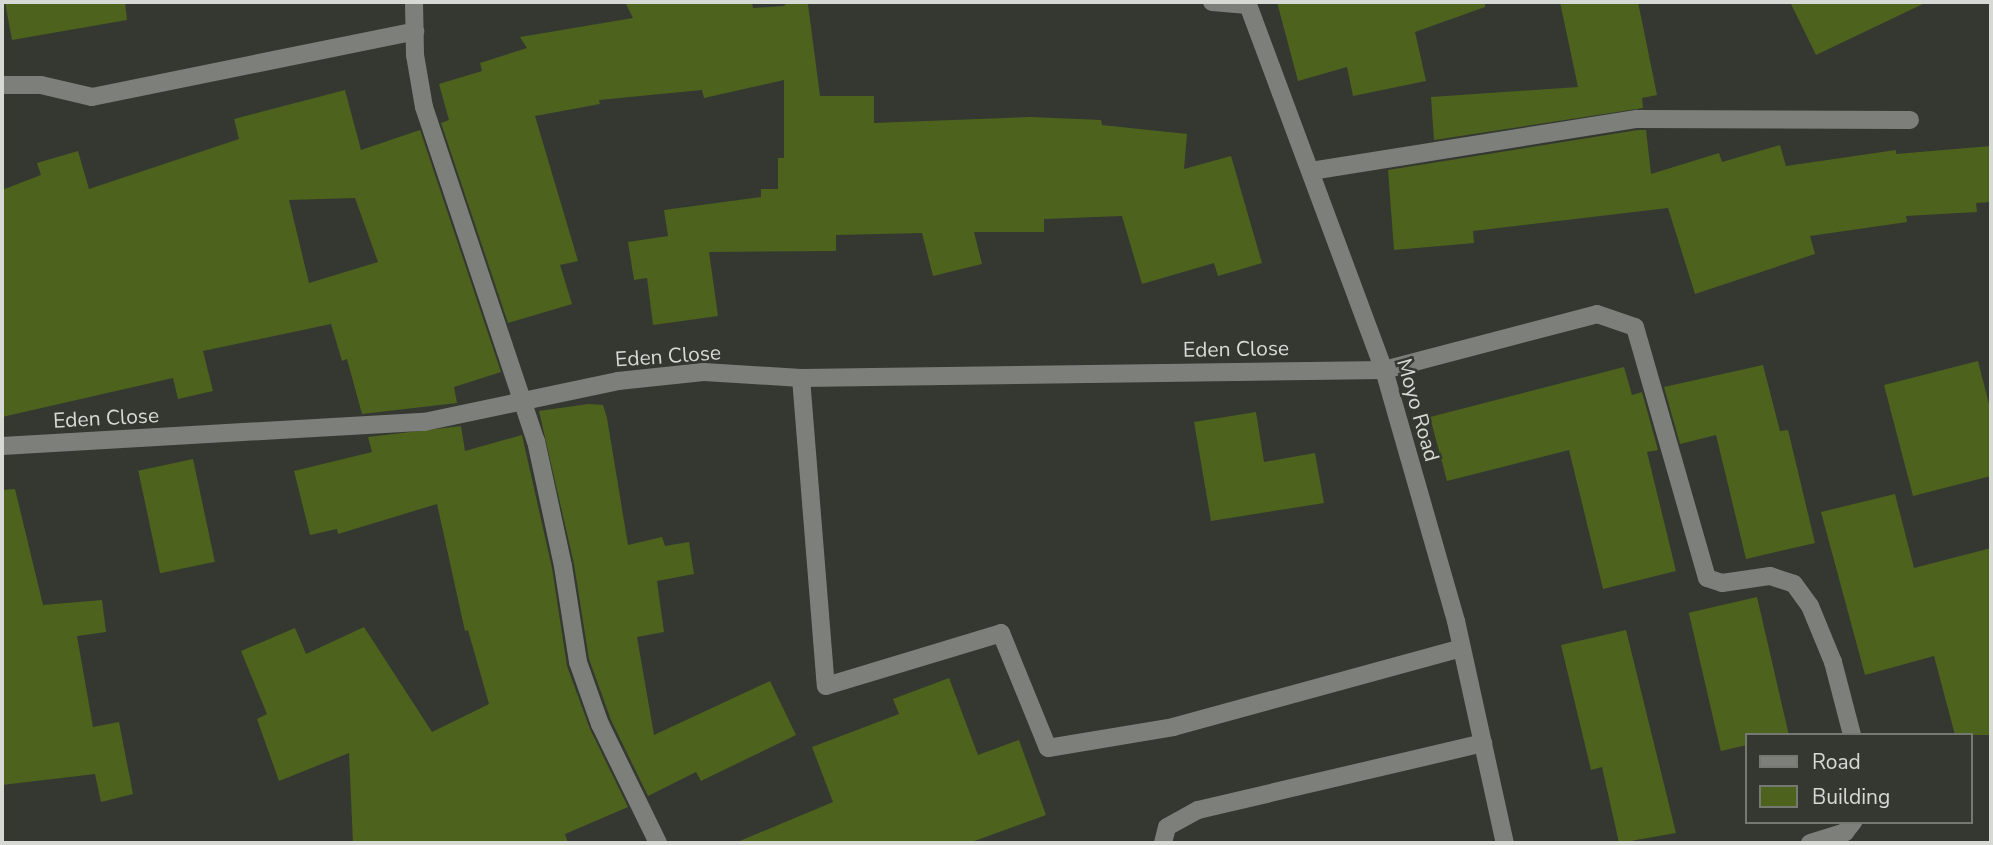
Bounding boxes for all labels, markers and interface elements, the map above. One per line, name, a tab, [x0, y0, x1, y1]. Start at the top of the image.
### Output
street label: Eden Close	[1183, 335, 1289, 363]
street label: Eden Close	[614, 340, 722, 372]
street label: Moyo Road	[1391, 356, 1445, 464]
street label: Eden Close	[52, 403, 160, 433]
legend	[1744, 733, 1972, 824]
text: Road	[1812, 748, 1861, 776]
text: Building	[1812, 783, 1890, 811]

